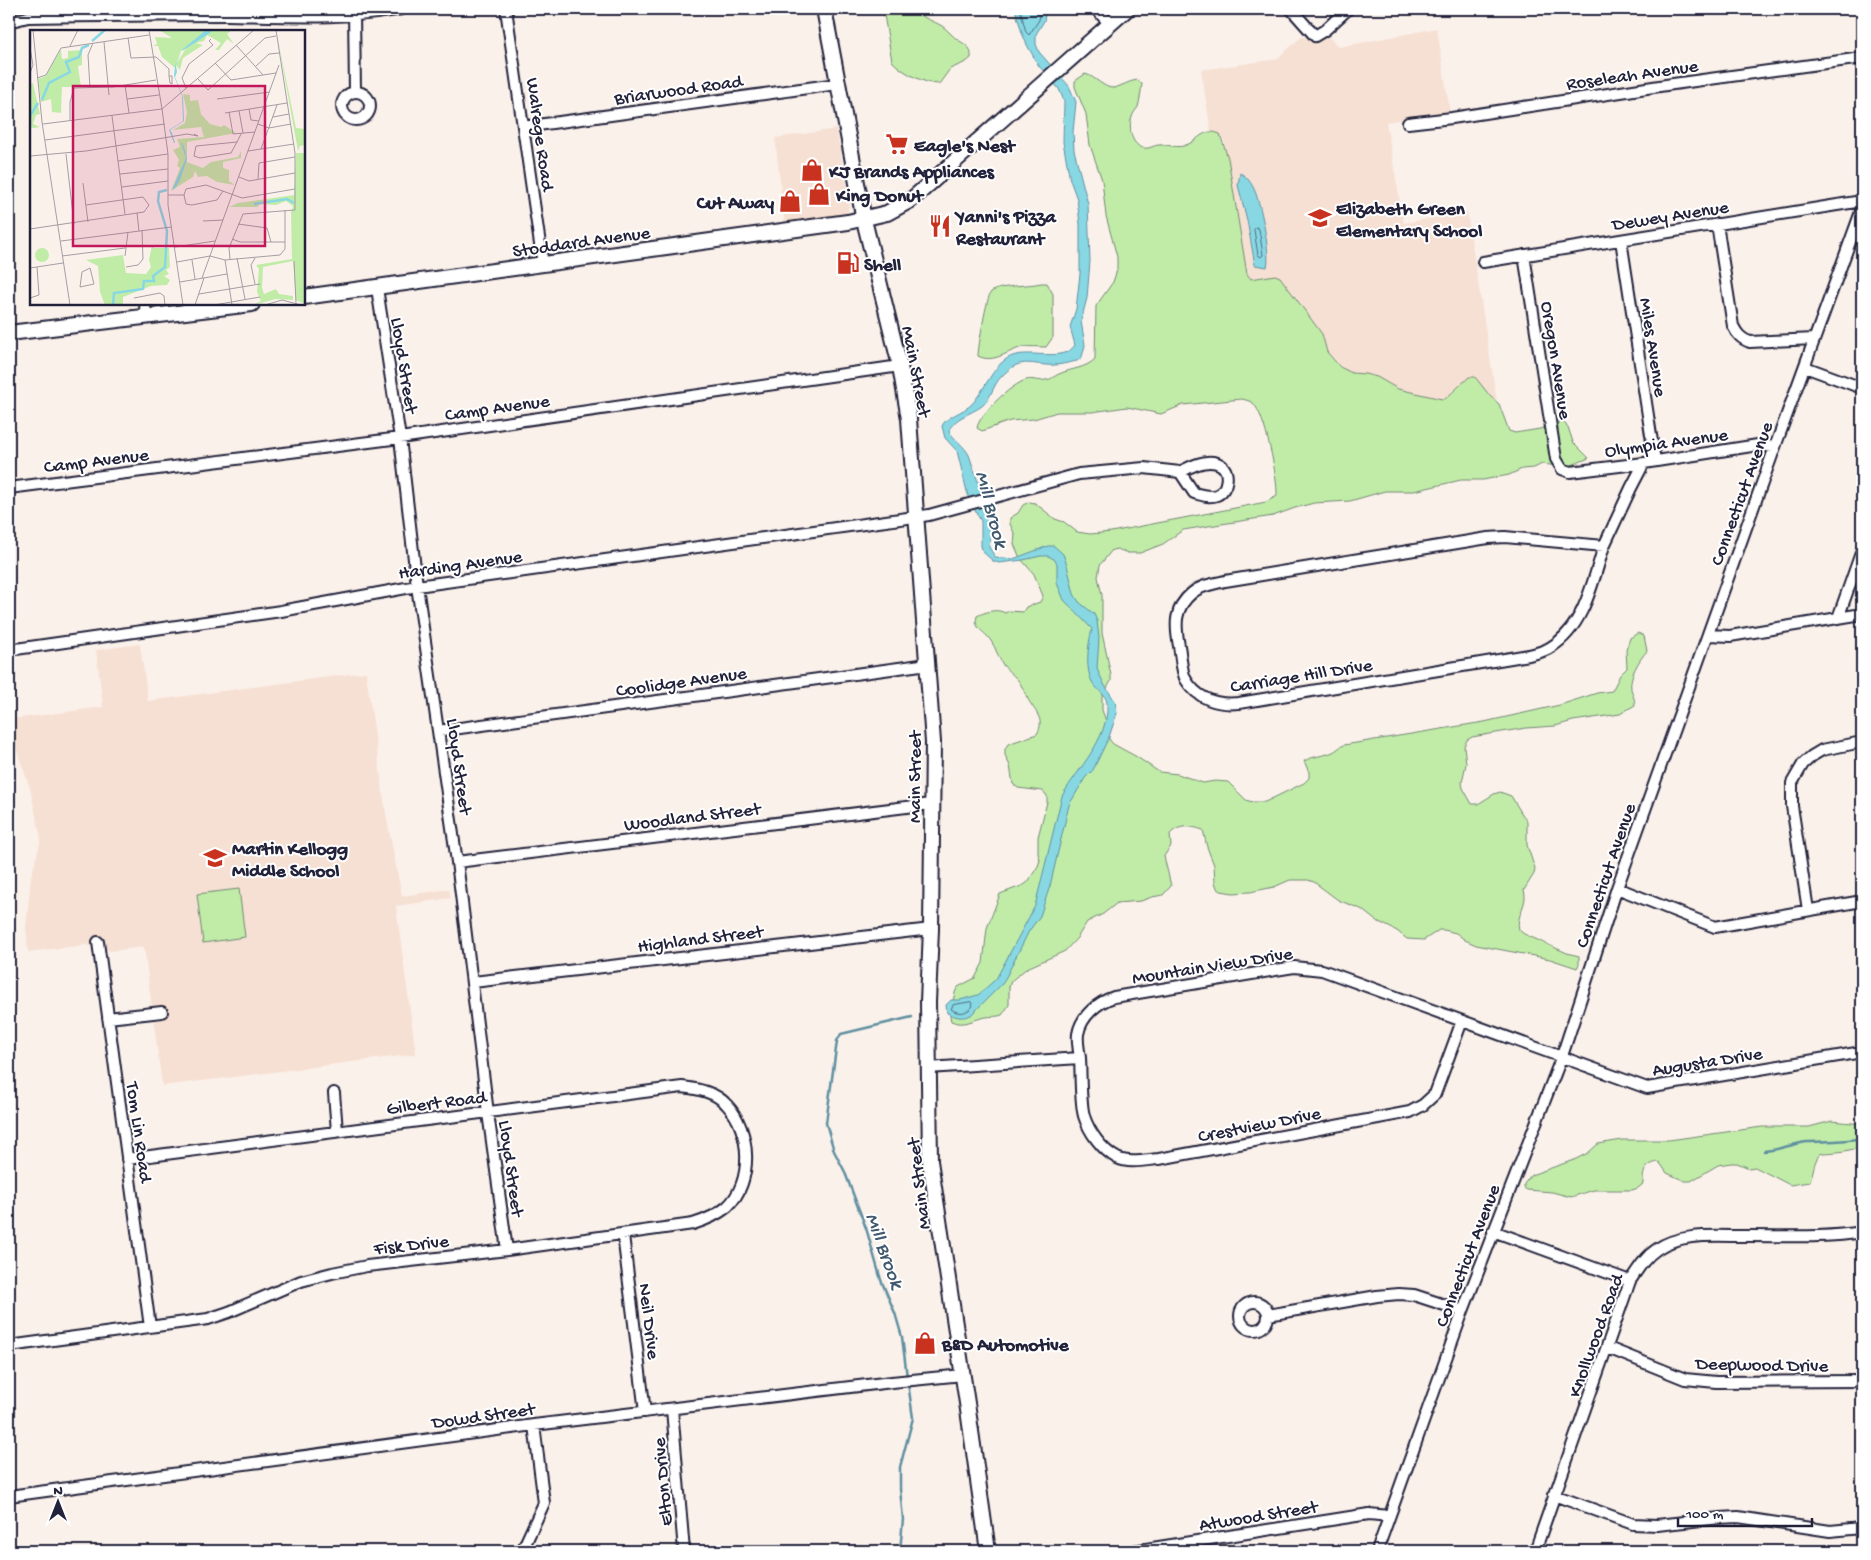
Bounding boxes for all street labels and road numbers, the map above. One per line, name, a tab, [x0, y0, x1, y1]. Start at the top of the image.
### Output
street label: Roseleah Avenue	[1565, 56, 1700, 97]
street label: Briarwood Road	[612, 71, 746, 112]
street label: Walrege Road	[519, 76, 558, 194]
street label: Dewey Avenue	[1609, 197, 1731, 238]
street label: Stoddard Avenue	[511, 222, 652, 265]
street label: Miles Avenue	[1632, 296, 1671, 399]
street label: Oregon Avenue	[1534, 300, 1575, 421]
street label: Lloyd Street	[384, 316, 422, 417]
street label: Main Street	[894, 324, 935, 421]
street label: Camp Avenue	[444, 391, 551, 428]
street label: Connecticut Avenue	[1707, 419, 1780, 569]
street label: Olympia Avenue	[1603, 424, 1730, 464]
street label: Camp Avenue	[43, 445, 150, 480]
street label: Harding Avenue	[397, 546, 524, 587]
street label: Carriage Hill Drive	[1229, 655, 1374, 700]
street label: Coolidge Avenue	[615, 663, 748, 704]
street label: Lloyd Street	[439, 717, 476, 818]
street label: Main Street	[905, 729, 928, 823]
street label: Woodland Street	[623, 798, 764, 838]
street label: Connecticut Avenue	[1572, 801, 1643, 951]
street label: Highland Street	[636, 921, 767, 960]
street label: Mountain View Drive	[1131, 943, 1295, 991]
street label: Augusta Drive	[1651, 1043, 1764, 1084]
street label: Tom Lin Road	[119, 1080, 156, 1186]
street label: Gilbert Road	[385, 1087, 490, 1122]
street label: Crestview Drive	[1196, 1103, 1323, 1150]
street label: Lloyd Street	[491, 1119, 528, 1220]
street label: Main Street	[903, 1134, 937, 1231]
street label: Connecticut Avenue	[1431, 1181, 1507, 1331]
street label: Fisk Drive	[372, 1231, 450, 1262]
street label: Knollwood Road	[1564, 1270, 1631, 1401]
street label: Neil Drive	[631, 1282, 664, 1361]
street label: Deepwood Drive	[1693, 1354, 1829, 1379]
street label: Dowd Street	[429, 1399, 538, 1436]
street label: Elton Drive	[649, 1436, 680, 1527]
street label: Atwood Street	[1198, 1496, 1322, 1538]

